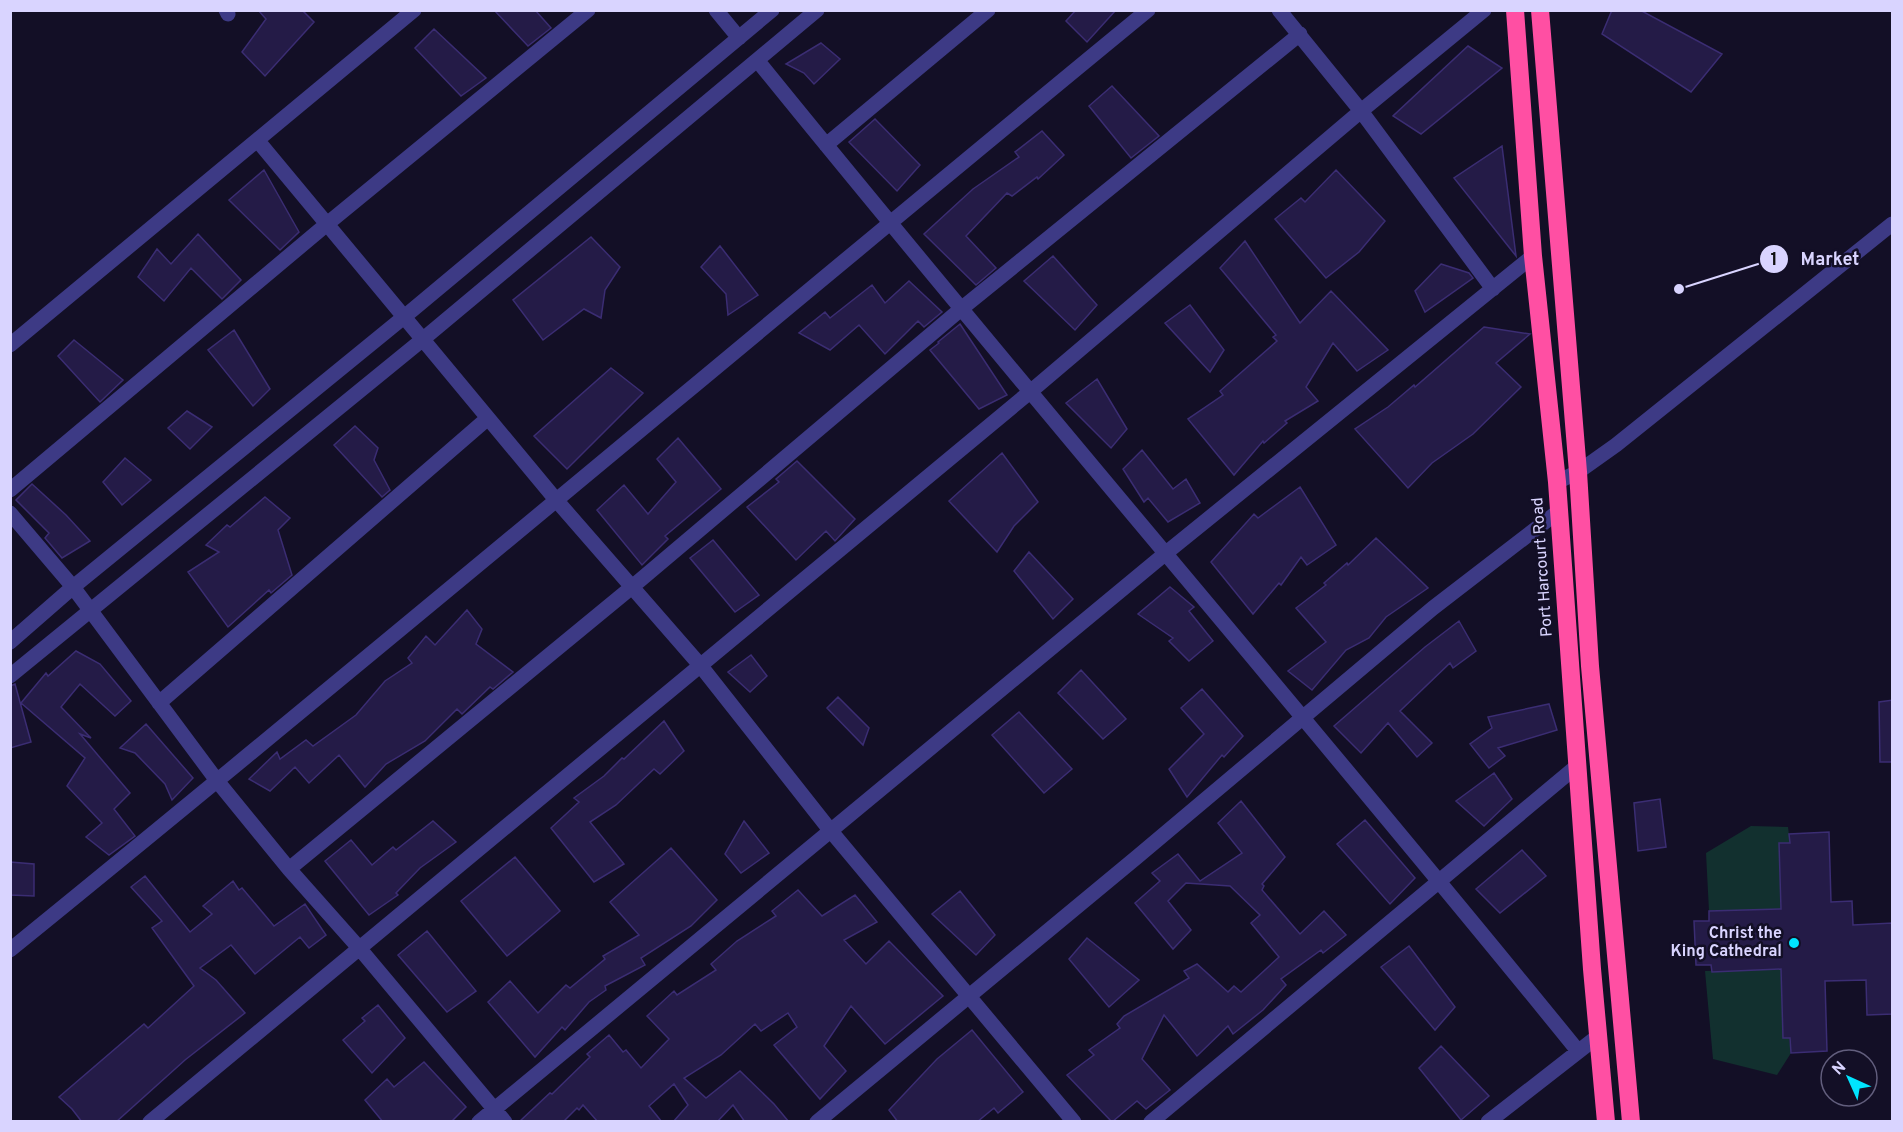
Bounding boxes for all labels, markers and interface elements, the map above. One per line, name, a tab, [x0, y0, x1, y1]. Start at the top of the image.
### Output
callout: Market	[1759, 241, 1872, 277]
text: 1	[1770, 249, 1778, 272]
text: Market	[1801, 249, 1859, 272]
street label: Port Harcourt Road	[1528, 497, 1558, 637]
place label: Christ the King Cathedral	[1670, 924, 1782, 962]
marker: Christ the King Cathedral	[1787, 936, 1801, 950]
north arrow	[1819, 1048, 1879, 1108]
text: N	[1829, 1058, 1851, 1080]

